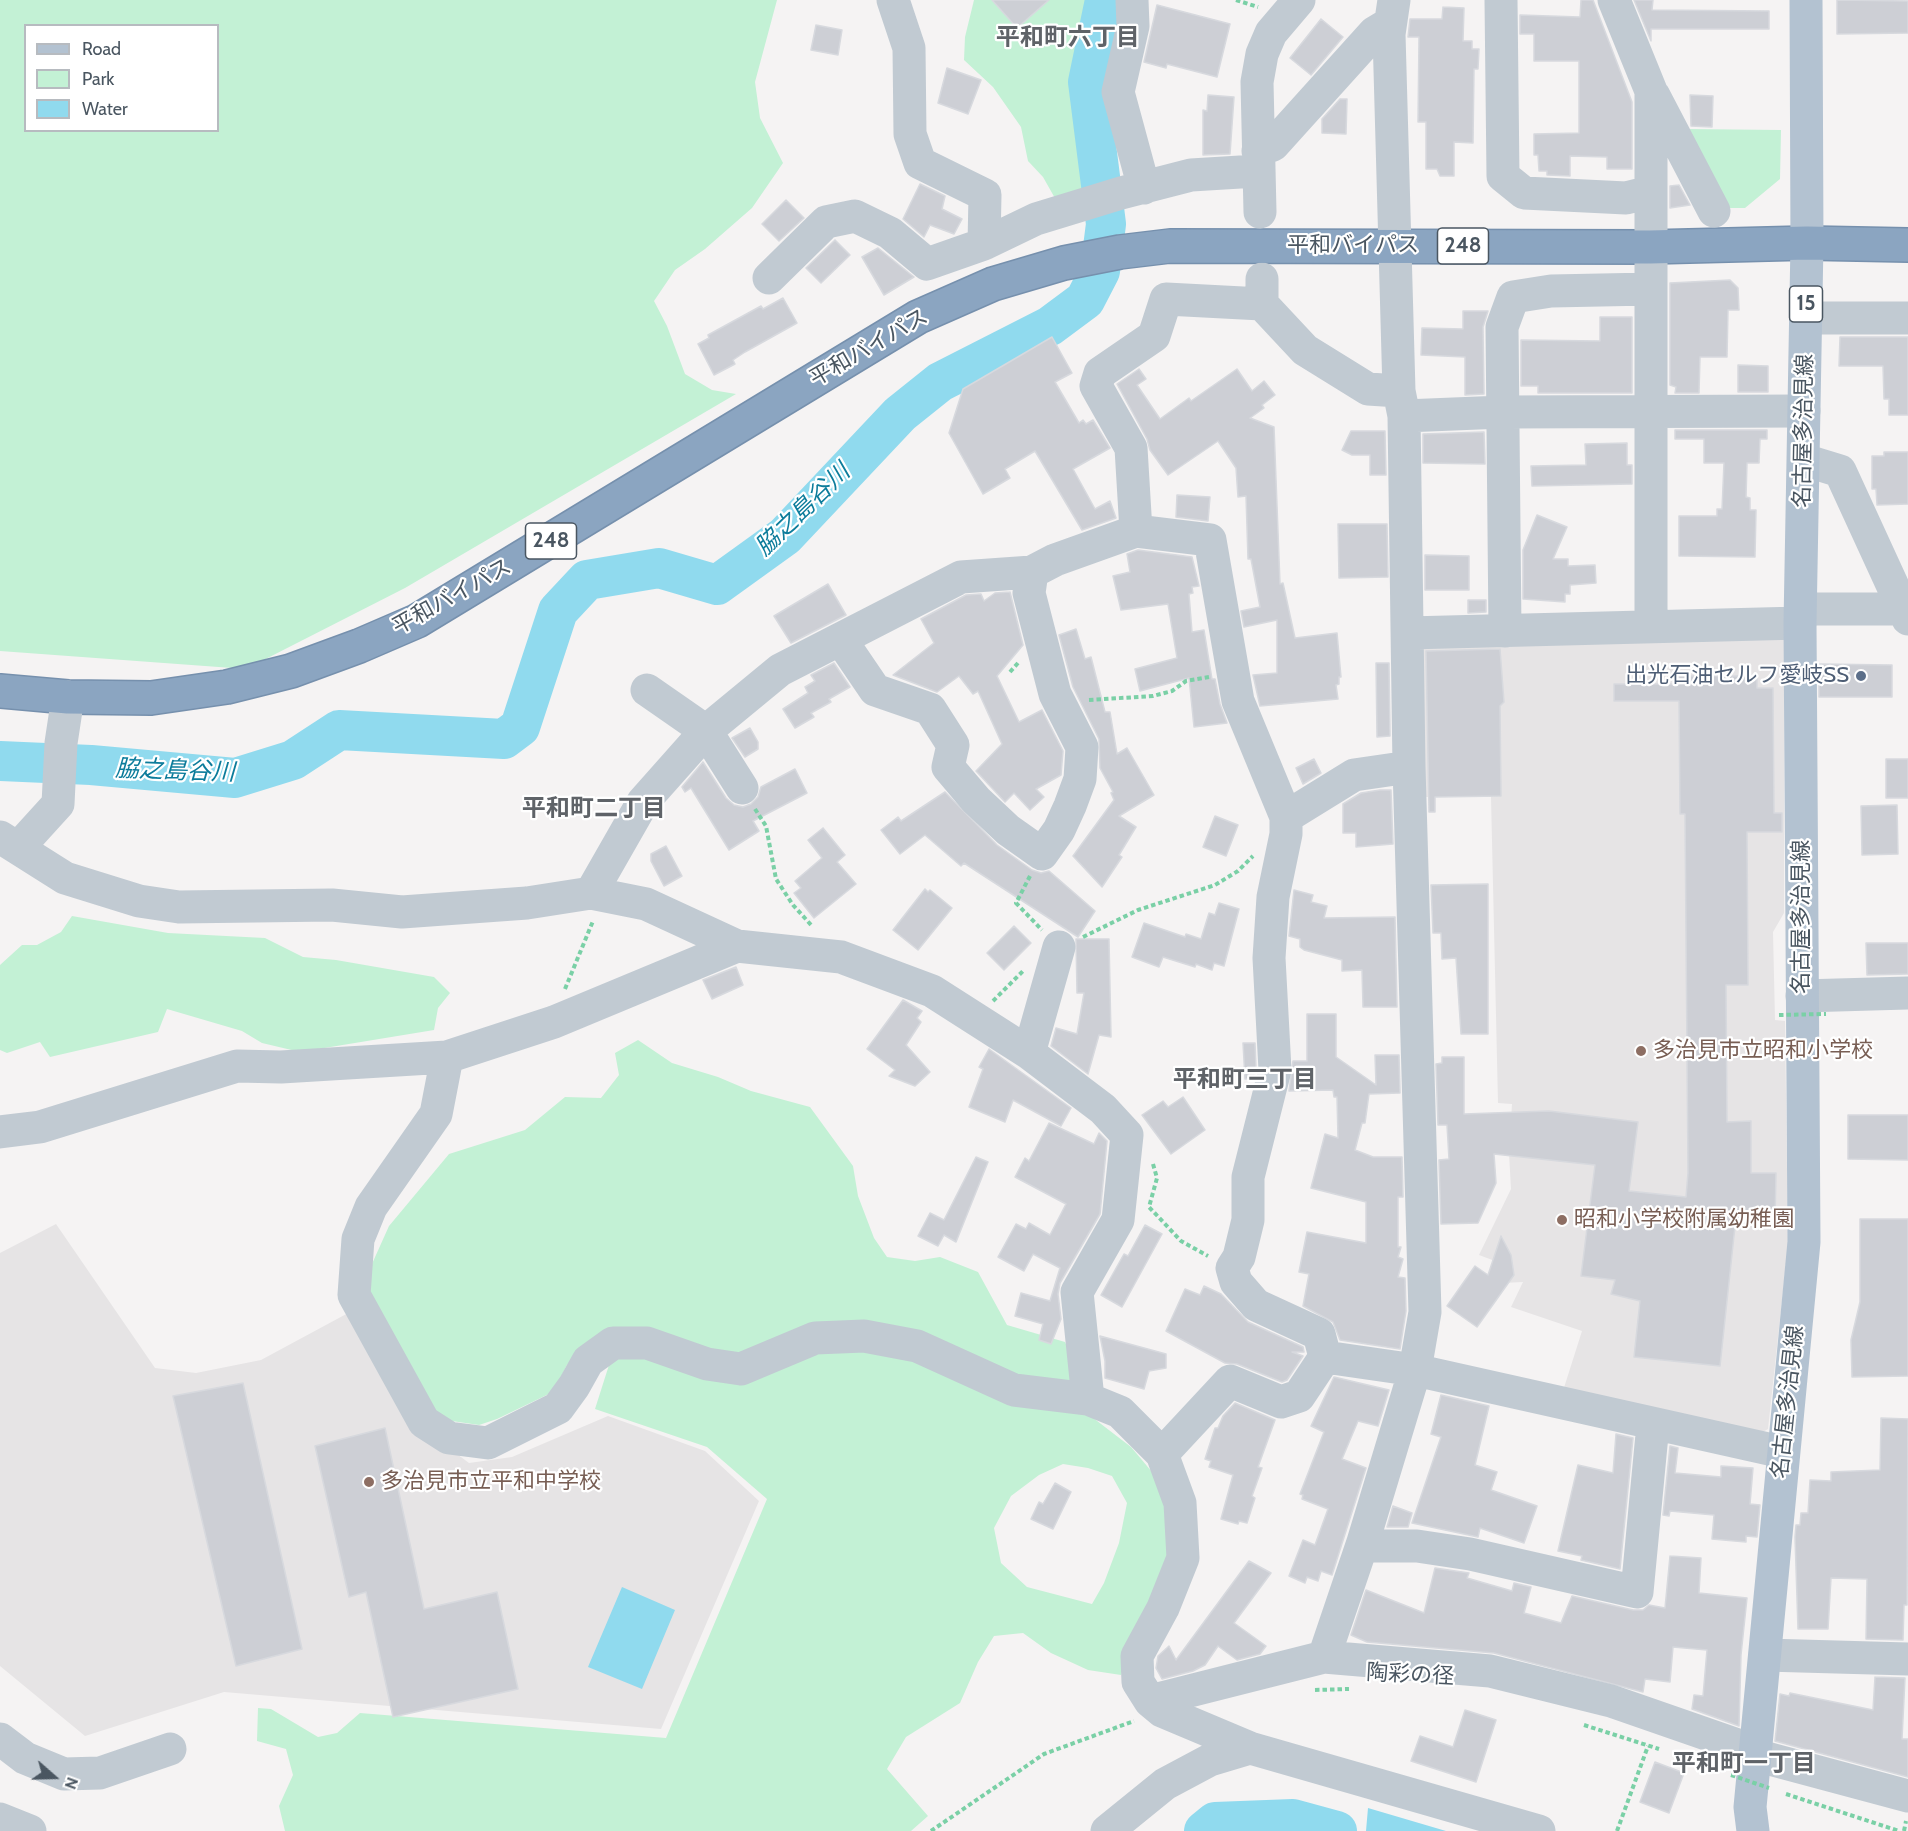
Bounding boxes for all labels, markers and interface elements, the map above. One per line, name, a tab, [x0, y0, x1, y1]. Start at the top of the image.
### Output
legend	[24, 24, 219, 132]
district label: 平和町六丁目	[996, 24, 1140, 52]
text: Road	[82, 38, 121, 60]
text: Park	[82, 68, 114, 90]
text: Water	[82, 98, 128, 120]
road number: 248	[1438, 228, 1488, 264]
street label: 平和バイパス	[1287, 233, 1419, 259]
road number: 15	[1790, 286, 1822, 322]
street label: 平和バイパス	[805, 304, 933, 392]
street label: 名古屋多治見線	[1789, 354, 1819, 508]
water label: 脇之島谷川	[750, 458, 856, 562]
road number: 248	[526, 523, 576, 559]
street label: 平和バイパス	[388, 553, 516, 641]
place label: 出光石油セルフ愛岐SS	[1625, 663, 1849, 689]
marker: 出光石油セルフ愛岐SS	[1854, 669, 1868, 683]
water label: 脇之島谷川	[115, 755, 235, 787]
district label: 平和町二丁目	[522, 795, 666, 823]
street label: 名古屋多治見線	[1789, 840, 1815, 994]
place label: 多治見市立昭和小学校	[1653, 1038, 1873, 1064]
marker: 多治見市立昭和小学校	[1634, 1044, 1648, 1058]
district label: 平和町三丁目	[1173, 1066, 1317, 1094]
place label: 昭和小学校附属幼稚園	[1574, 1207, 1794, 1233]
marker: 昭和小学校附属幼稚園	[1555, 1213, 1569, 1227]
street label: 名古屋多治見線	[1767, 1324, 1809, 1480]
place label: 多治見市立平和中学校	[381, 1469, 601, 1495]
marker: 多治見市立平和中学校	[362, 1475, 376, 1489]
street label: 陶彩の径	[1365, 1660, 1455, 1690]
north arrow	[24, 1747, 84, 1807]
district label: 平和町一丁目	[1672, 1750, 1816, 1778]
text: N	[61, 1775, 82, 1792]

